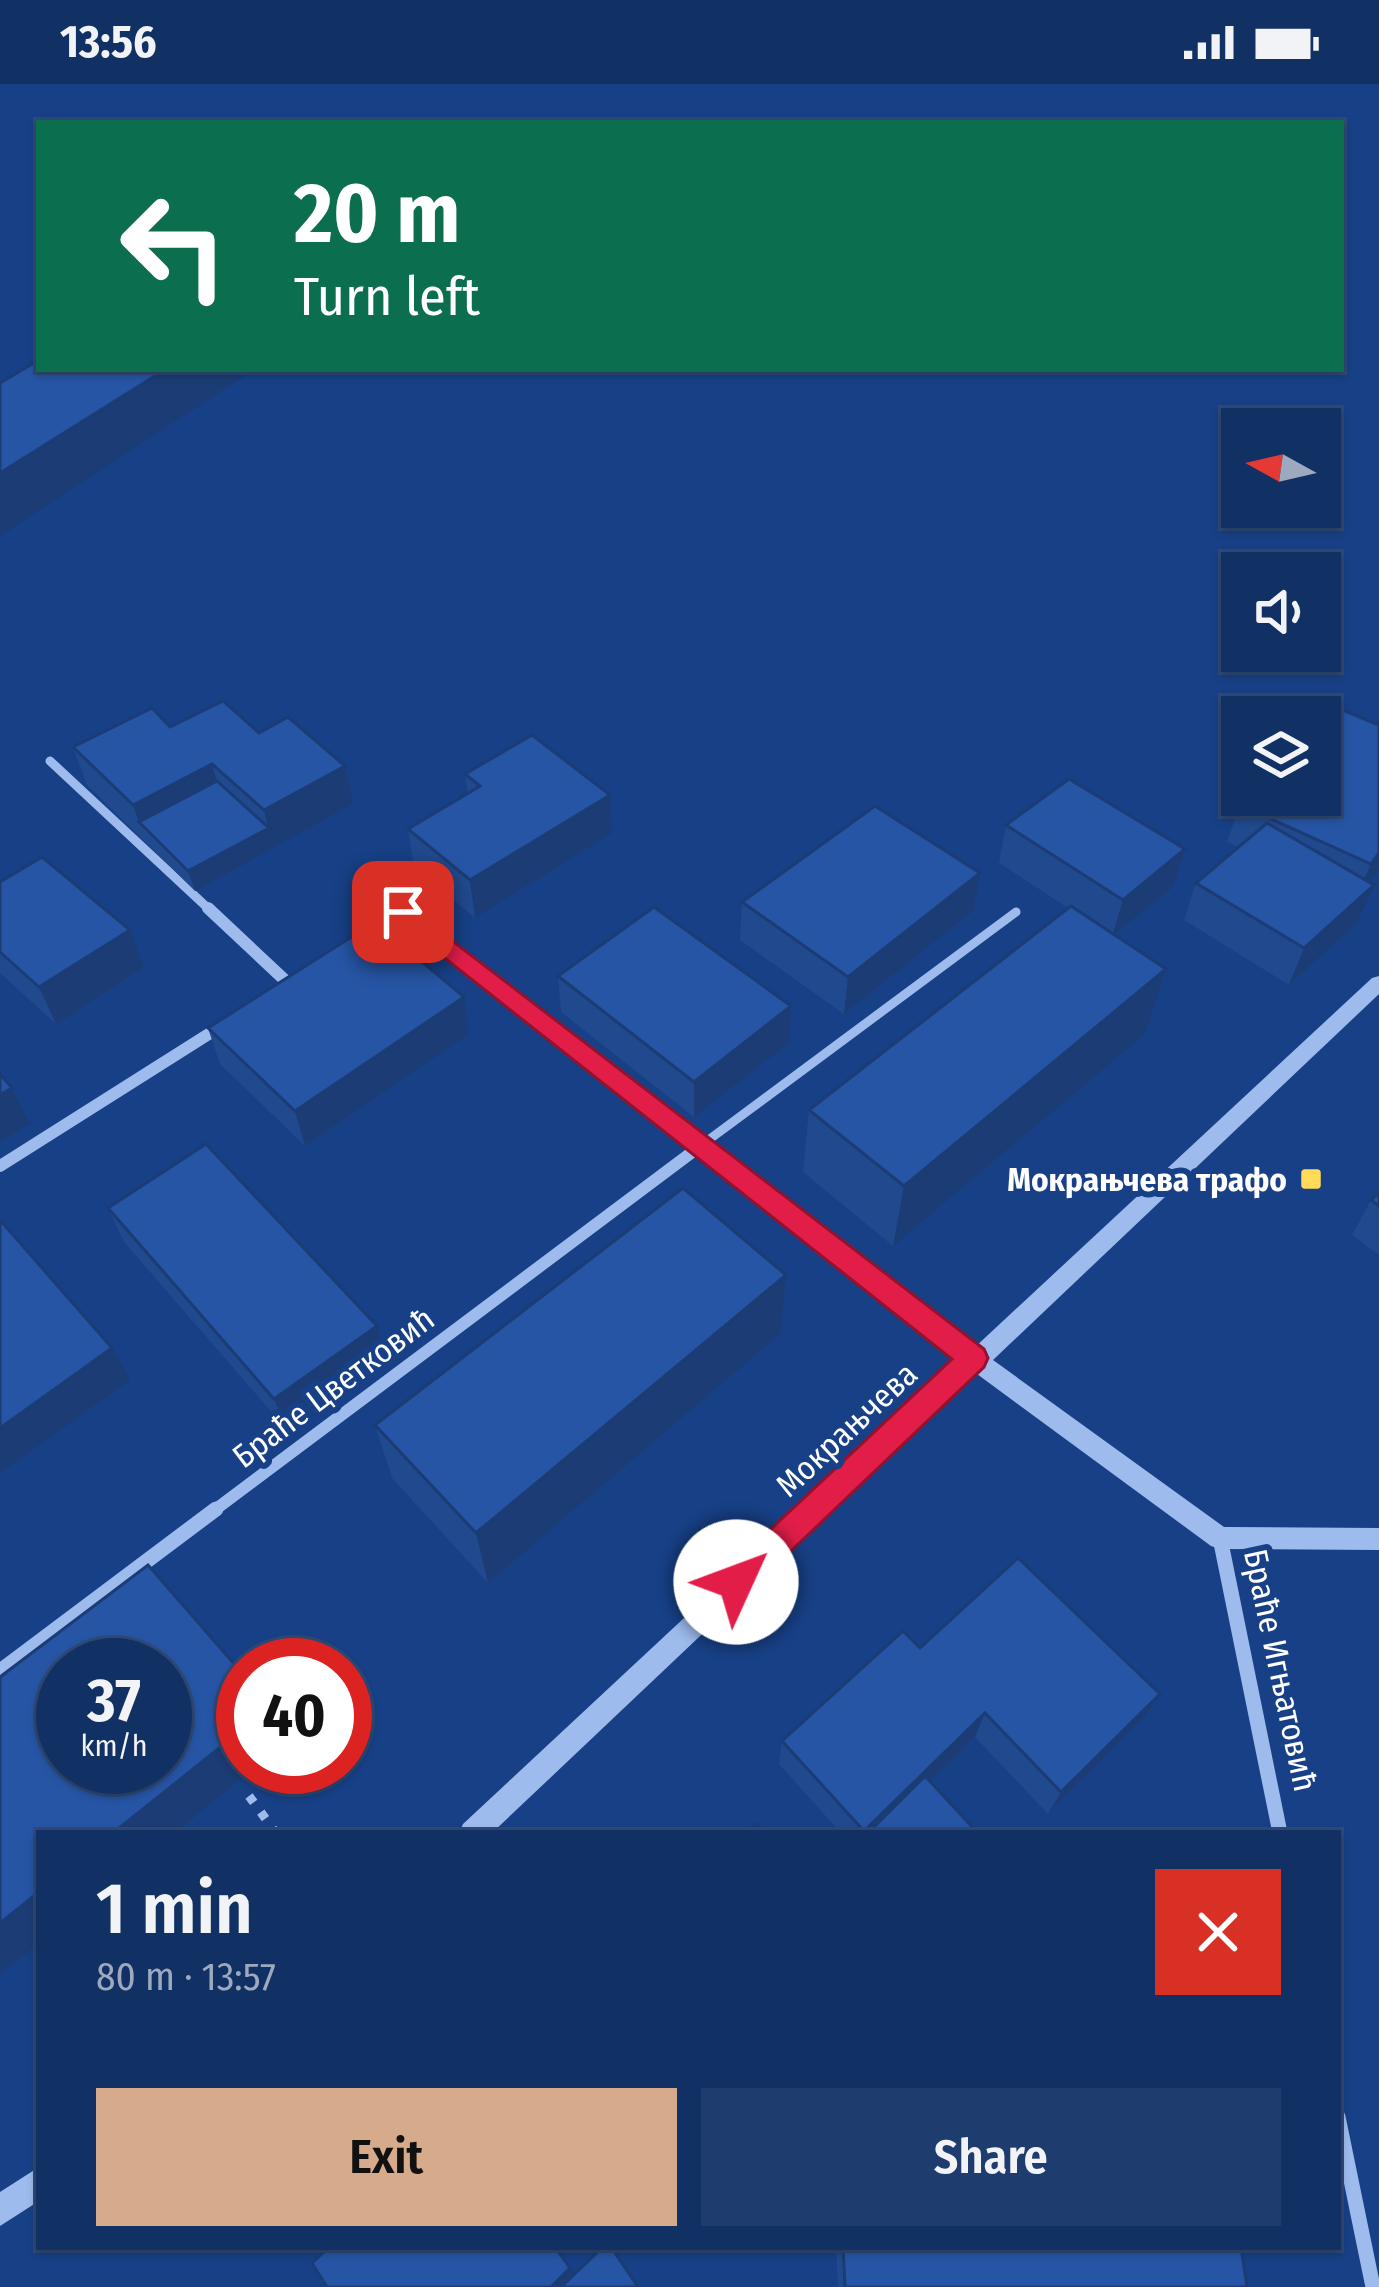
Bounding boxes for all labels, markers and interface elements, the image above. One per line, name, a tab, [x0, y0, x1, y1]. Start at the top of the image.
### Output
text: 13:56	[60, 15, 157, 69]
text: 20 m	[294, 163, 460, 264]
icon: left	[96, 168, 252, 324]
text: Turn left	[294, 265, 480, 329]
north arrow	[1221, 408, 1341, 528]
map controls	[1221, 408, 1341, 816]
button: sound	[1221, 552, 1341, 672]
button: layers	[1221, 696, 1341, 816]
pin	[352, 861, 454, 963]
icon: arrive	[370, 879, 436, 945]
place label: Мокрањчева трафо	[1007, 1160, 1287, 1200]
marker: Мокрањчева трафо	[1298, 1166, 1324, 1192]
street label: Браће Цветковић	[225, 1299, 442, 1477]
street label: Мокрањчева	[768, 1354, 926, 1505]
position arrow	[673, 1519, 799, 1645]
street label: Браће Игњатовић	[1235, 1545, 1325, 1795]
speed limit sign: 40	[216, 1638, 372, 1794]
text: 37	[87, 1665, 141, 1737]
text: km/h	[81, 1728, 147, 1764]
text: 1 min	[96, 1866, 253, 1952]
button: close	[1155, 1869, 1281, 1995]
text: 80 m · 13:57	[96, 1954, 276, 2000]
button: Exit	[96, 2088, 677, 2226]
button: Share	[701, 2088, 1281, 2226]

